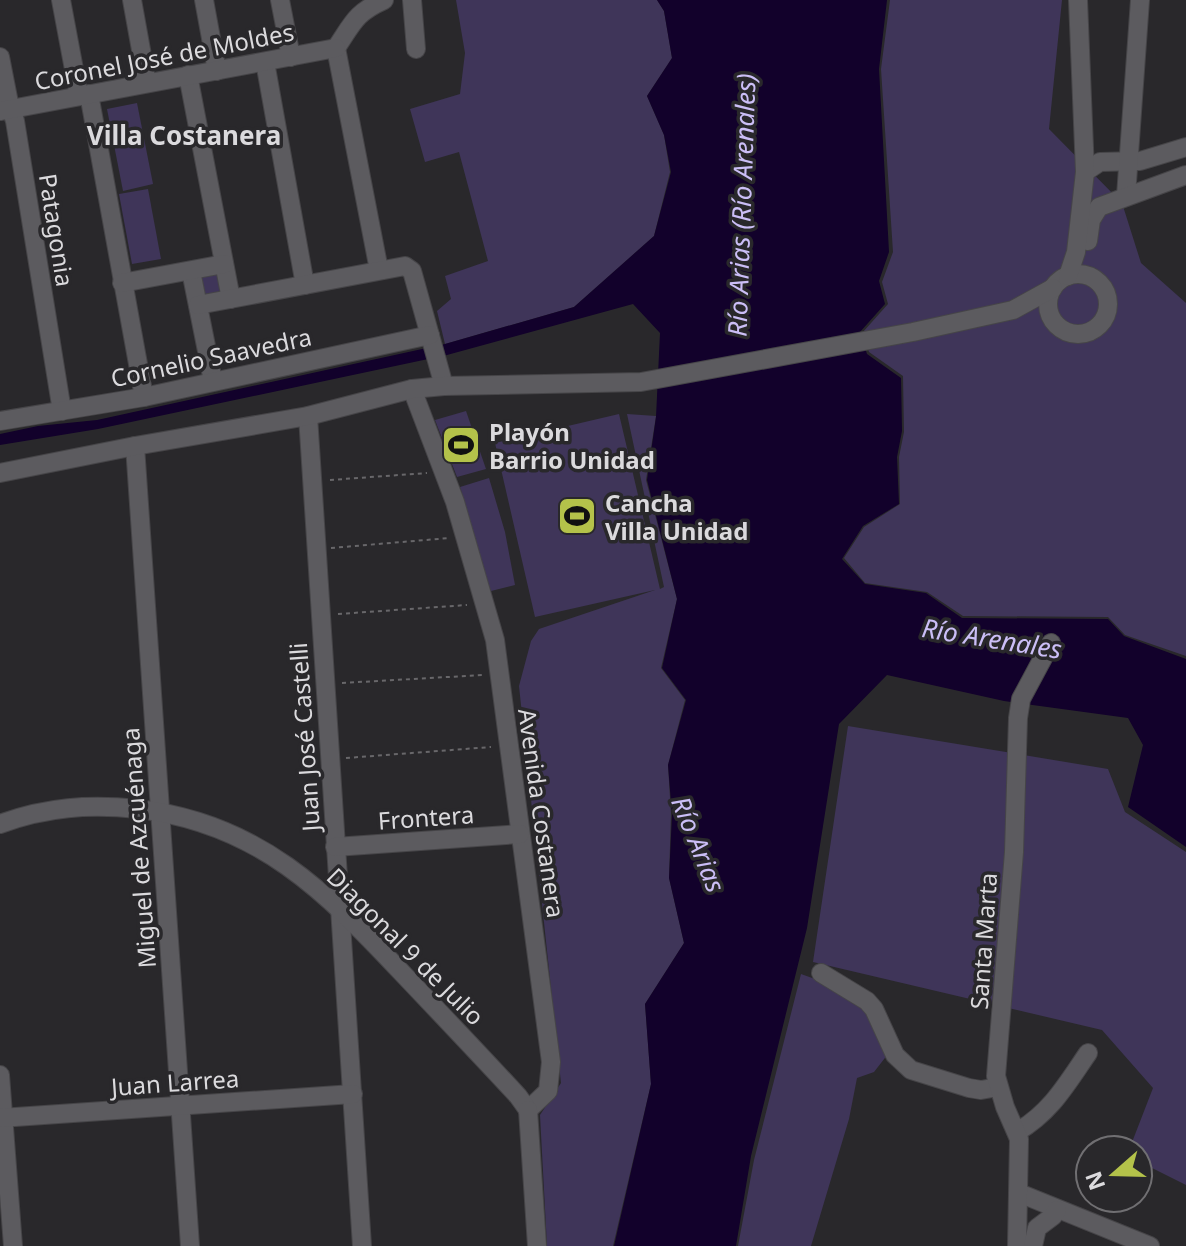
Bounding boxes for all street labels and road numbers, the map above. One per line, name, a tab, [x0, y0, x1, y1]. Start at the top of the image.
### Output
street label: Coronel José de Moldes	[31, 15, 297, 97]
street label: Patagonia	[32, 171, 82, 289]
street label: Cornelio Saavedra	[108, 320, 314, 394]
street label: Juan José Castelli	[281, 641, 327, 835]
street label: Avenida Costanera	[511, 706, 573, 920]
street label: Miguel de Azcuénaga	[113, 727, 163, 969]
street label: Frontera	[377, 797, 475, 837]
street label: Diagonal 9 de Julio	[320, 860, 492, 1032]
street label: Santa Marta	[962, 871, 1004, 1011]
street label: Juan Larrea	[108, 1061, 240, 1103]

